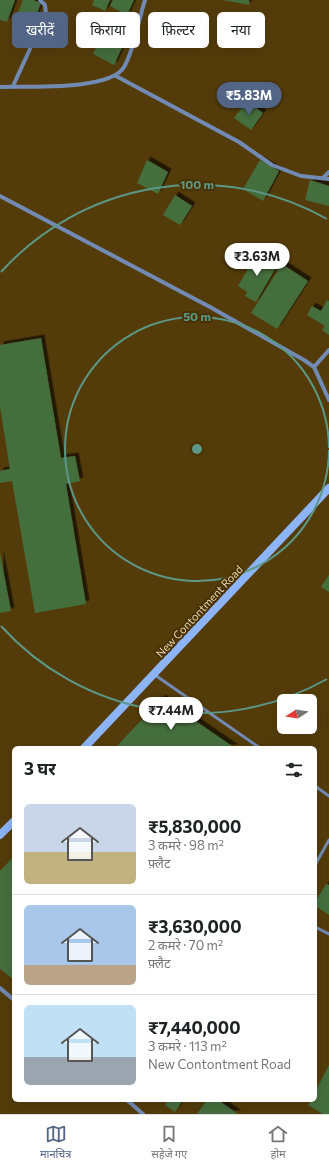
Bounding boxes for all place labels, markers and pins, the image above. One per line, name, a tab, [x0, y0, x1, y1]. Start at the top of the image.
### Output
pin: ₹5.83M	[216, 82, 282, 116]
pin: ₹3.63M	[224, 243, 290, 277]
centre of rings	[190, 442, 204, 456]
pin: ₹7.44M	[138, 697, 204, 731]

